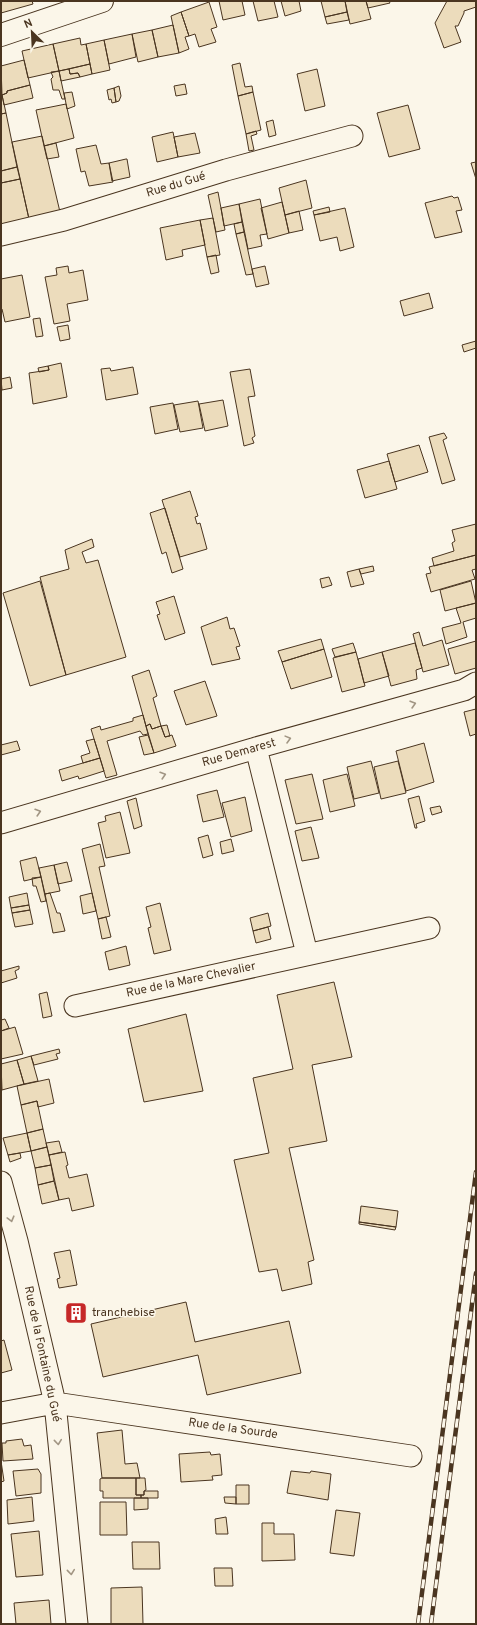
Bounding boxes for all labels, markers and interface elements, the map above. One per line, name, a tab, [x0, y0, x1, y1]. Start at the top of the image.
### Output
north arrow	[12, 12, 52, 52]
text: N	[22, 16, 35, 32]
street label: Rue du Gué	[144, 168, 208, 202]
one-way arrow	[409, 700, 416, 709]
street label: Rue Demarest	[200, 735, 278, 771]
one-way arrow	[284, 735, 291, 744]
one-way arrow	[159, 771, 166, 780]
one-way arrow	[35, 808, 42, 817]
street label: Rue de la Mare Chevalier	[125, 958, 258, 1002]
one-way arrow	[7, 1216, 15, 1223]
street label: Rue de la Fontaine du Gué	[20, 1284, 64, 1424]
building icon: tranchebise	[63, 1300, 89, 1326]
place label: tranchebise	[92, 1305, 155, 1321]
street label: Rue de la Sourde	[187, 1415, 279, 1443]
one-way arrow	[54, 1439, 63, 1445]
one-way arrow	[67, 1569, 76, 1575]

